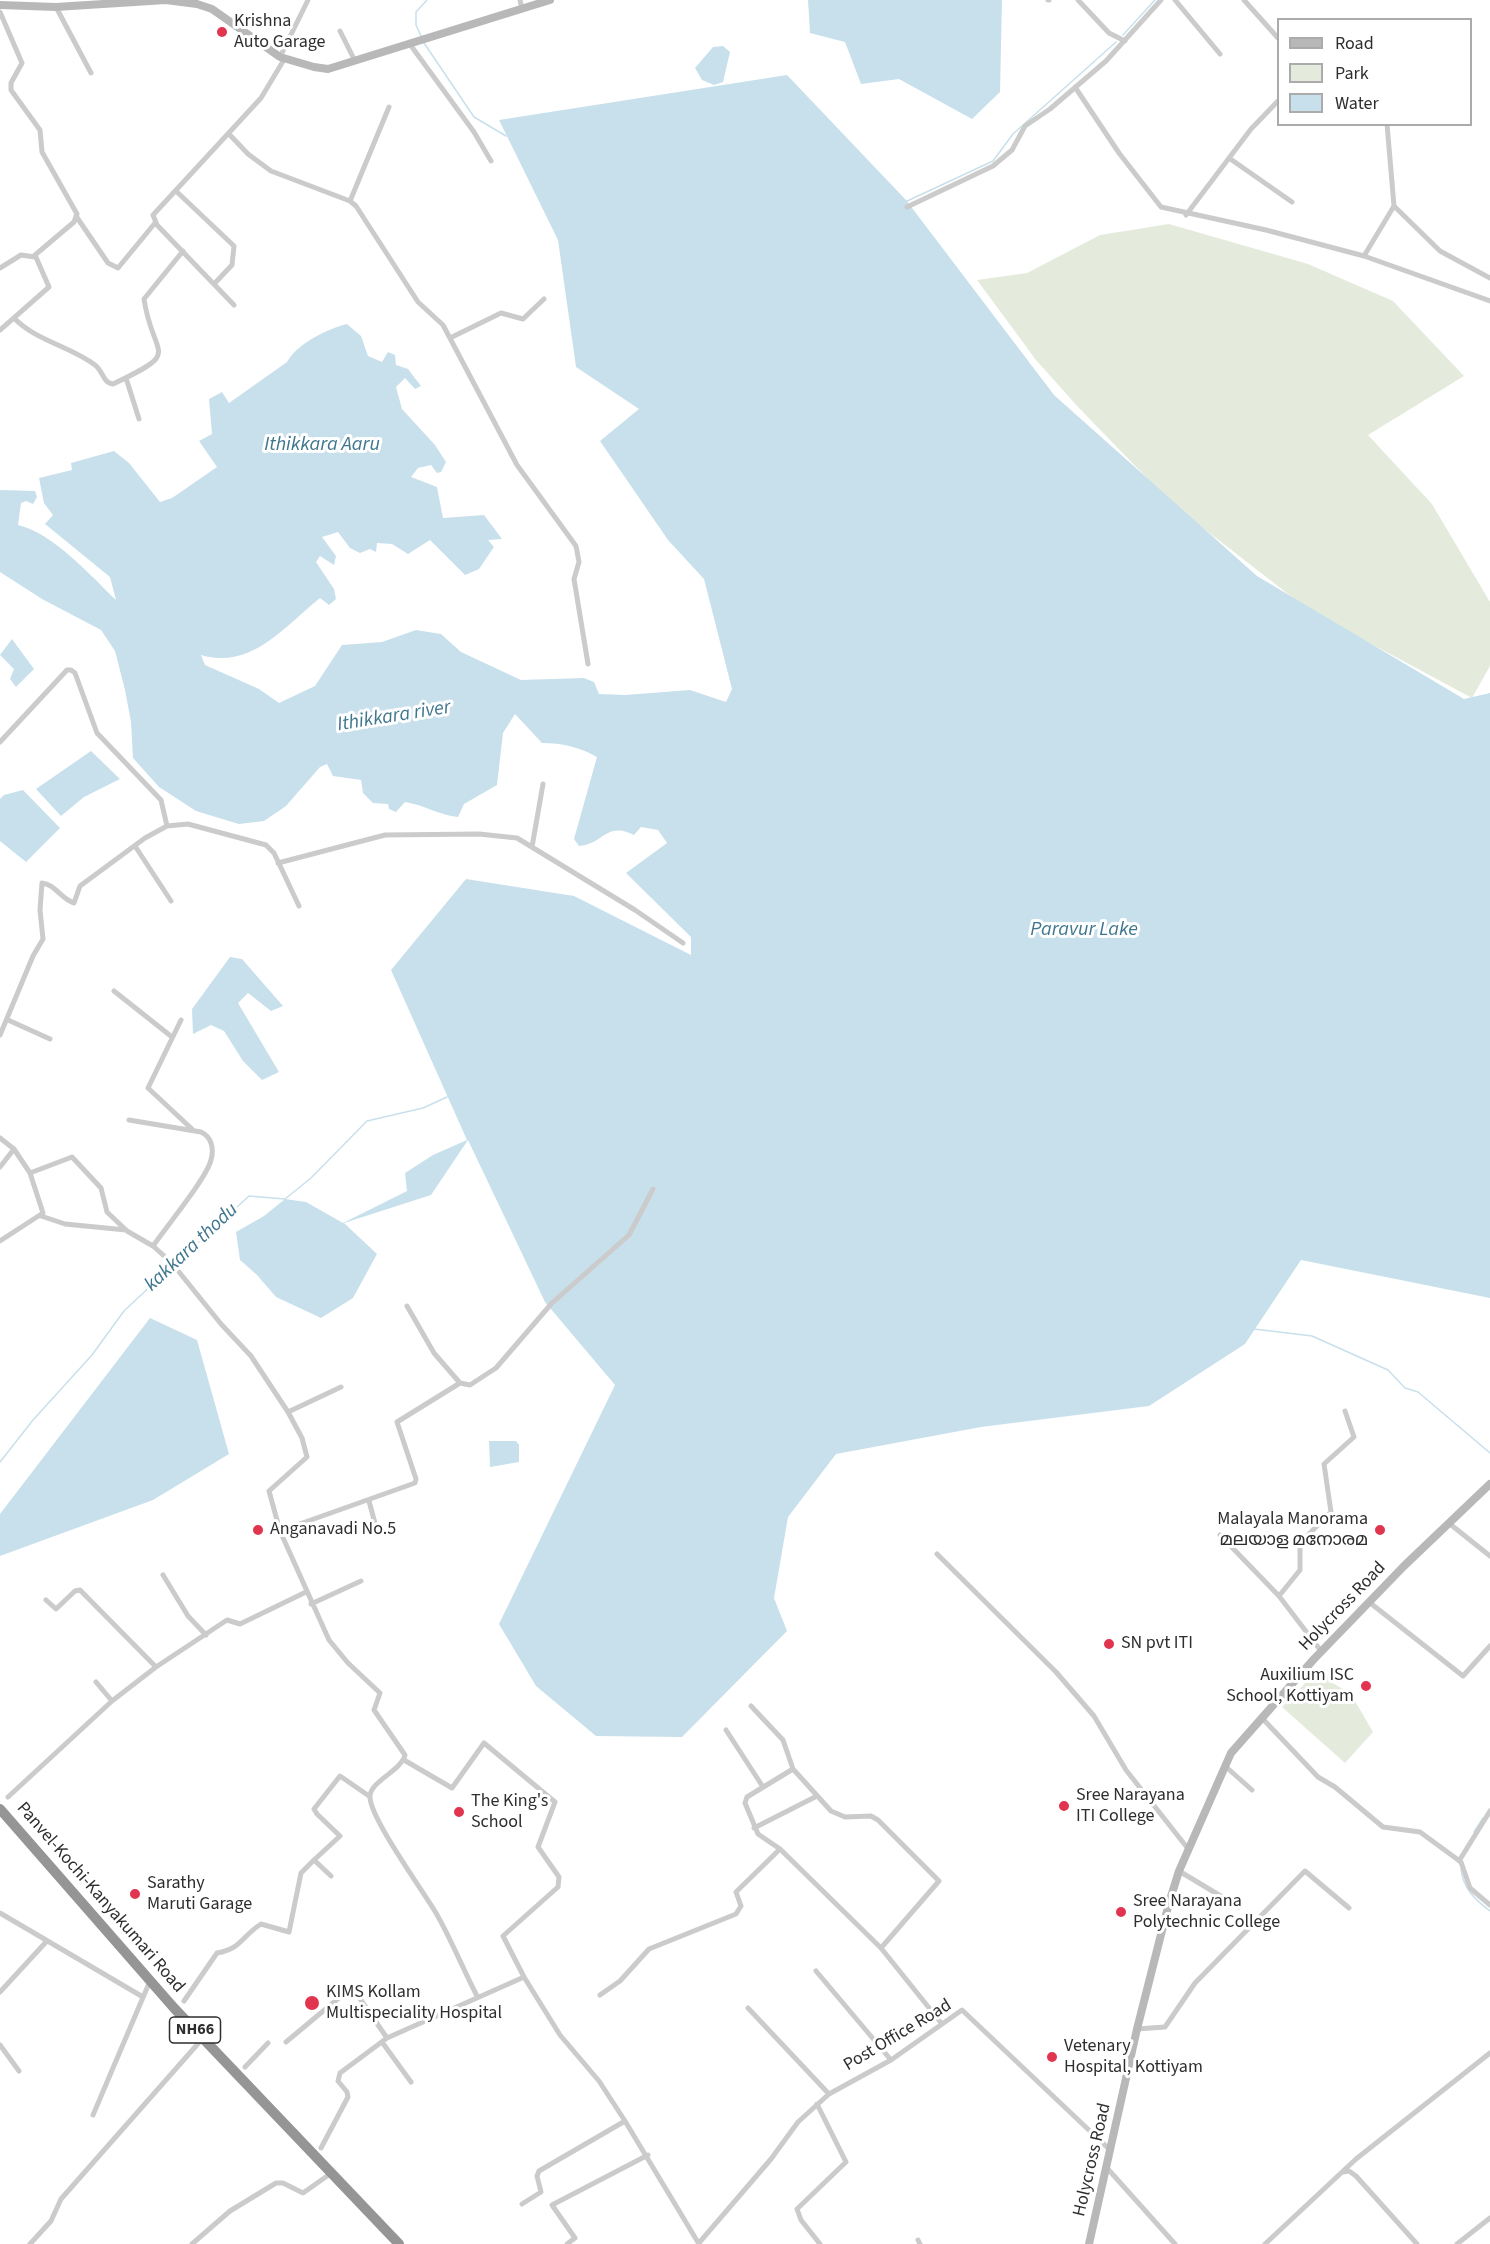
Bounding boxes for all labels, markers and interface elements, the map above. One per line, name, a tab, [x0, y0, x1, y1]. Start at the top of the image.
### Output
place label: Krishna Auto Garage	[234, 11, 325, 54]
legend	[1277, 18, 1472, 126]
marker: Krishna Auto Garage	[215, 25, 229, 39]
text: Road	[1335, 31, 1374, 56]
text: Park	[1335, 61, 1369, 86]
text: Water	[1335, 91, 1379, 116]
water label: Ithikkara Aaru	[264, 434, 380, 458]
water label: Ithikkara river	[336, 696, 452, 738]
water label: Paravur Lake	[1030, 919, 1138, 943]
water label: kakkara thodu	[140, 1199, 244, 1297]
place label: Malayala Manorama മലയാള മനോരമ	[1217, 1509, 1368, 1552]
place label: Anganavadi No.5	[270, 1519, 396, 1541]
marker: Anganavadi No.5	[251, 1523, 265, 1537]
marker: Malayala Manorama മലയാള മനോരമ	[1373, 1523, 1387, 1537]
street label: Holycross Road	[1295, 1558, 1391, 1656]
place label: SN pvt ITI	[1121, 1633, 1193, 1655]
marker: SN pvt ITI	[1102, 1637, 1116, 1651]
place label: Auxilium ISC School, Kottiyam	[1226, 1665, 1354, 1708]
marker: Auxilium ISC School, Kottiyam	[1359, 1679, 1373, 1693]
place label: Sree Narayana ITI College	[1076, 1785, 1185, 1828]
place label: The King's School	[471, 1791, 548, 1834]
street label: Panvel-Kochi-Kanyakumari Road	[11, 1798, 189, 1998]
marker: Sree Narayana ITI College	[1057, 1799, 1071, 1813]
marker: The King's School	[452, 1805, 466, 1819]
place label: Sarathy Maruti Garage	[147, 1873, 252, 1916]
marker: Sarathy Maruti Garage	[128, 1887, 142, 1901]
place label: Sree Narayana Polytechnic College	[1133, 1891, 1280, 1934]
marker: Sree Narayana Polytechnic College	[1114, 1905, 1128, 1919]
place label: KIMS Kollam Multispeciality Hospital	[326, 1982, 502, 2024]
marker: KIMS Kollam Multispeciality Hospital	[303, 1994, 321, 2012]
street label: Post Office Road	[840, 1995, 956, 2077]
road number: NH66	[170, 2017, 220, 2043]
place label: Vetenary Hospital, Kottiyam	[1064, 2036, 1203, 2078]
marker: Vetenary Hospital, Kottiyam	[1045, 2050, 1059, 2064]
street label: Holycross Road	[1069, 2101, 1117, 2219]

